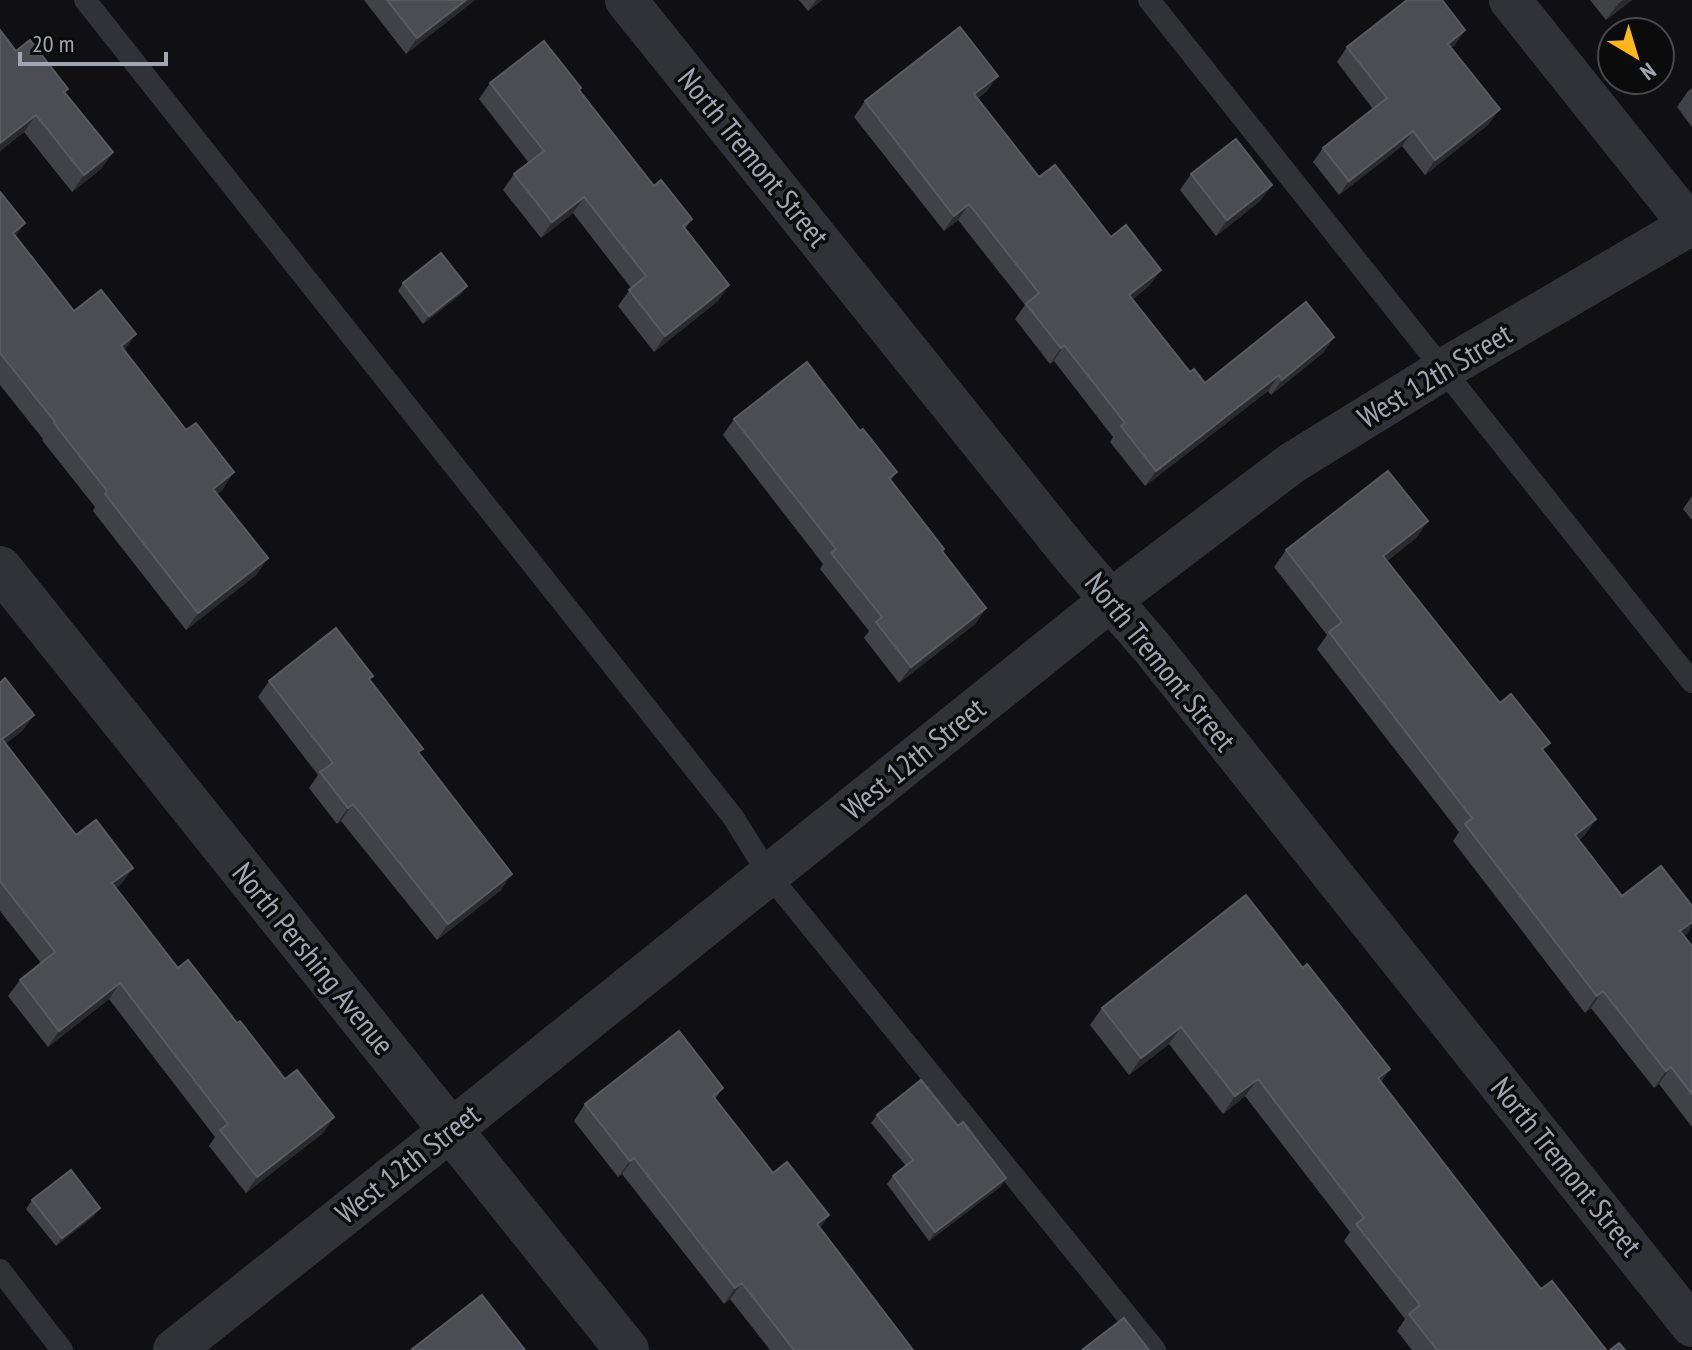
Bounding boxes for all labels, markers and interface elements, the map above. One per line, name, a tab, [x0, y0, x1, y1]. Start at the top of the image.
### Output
scale bar	[20, 16, 166, 66]
north arrow	[1596, 16, 1676, 96]
text: 20 m	[32, 28, 74, 59]
text: N	[1635, 57, 1662, 86]
street label: North Tremont Street	[670, 60, 839, 255]
street label: West 12th Street	[1350, 313, 1519, 436]
street label: North Tremont Street	[1077, 564, 1246, 759]
street label: West 12th Street	[834, 688, 993, 827]
street label: North Pershing Avenue	[225, 854, 404, 1062]
street label: North Tremont Street	[1483, 1069, 1652, 1264]
street label: West 12th Street	[327, 1094, 488, 1231]

